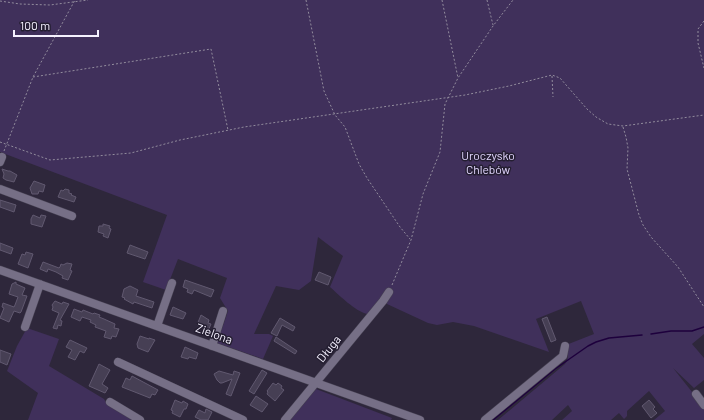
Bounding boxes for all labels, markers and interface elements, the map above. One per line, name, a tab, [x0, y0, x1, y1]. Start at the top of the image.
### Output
scale bar	[14, 12, 98, 38]
text: 100 m	[20, 18, 50, 32]
park label: Uroczysko Chlebów	[461, 148, 515, 176]
street label: Zielona	[194, 320, 235, 346]
street label: Długa	[313, 332, 343, 365]

